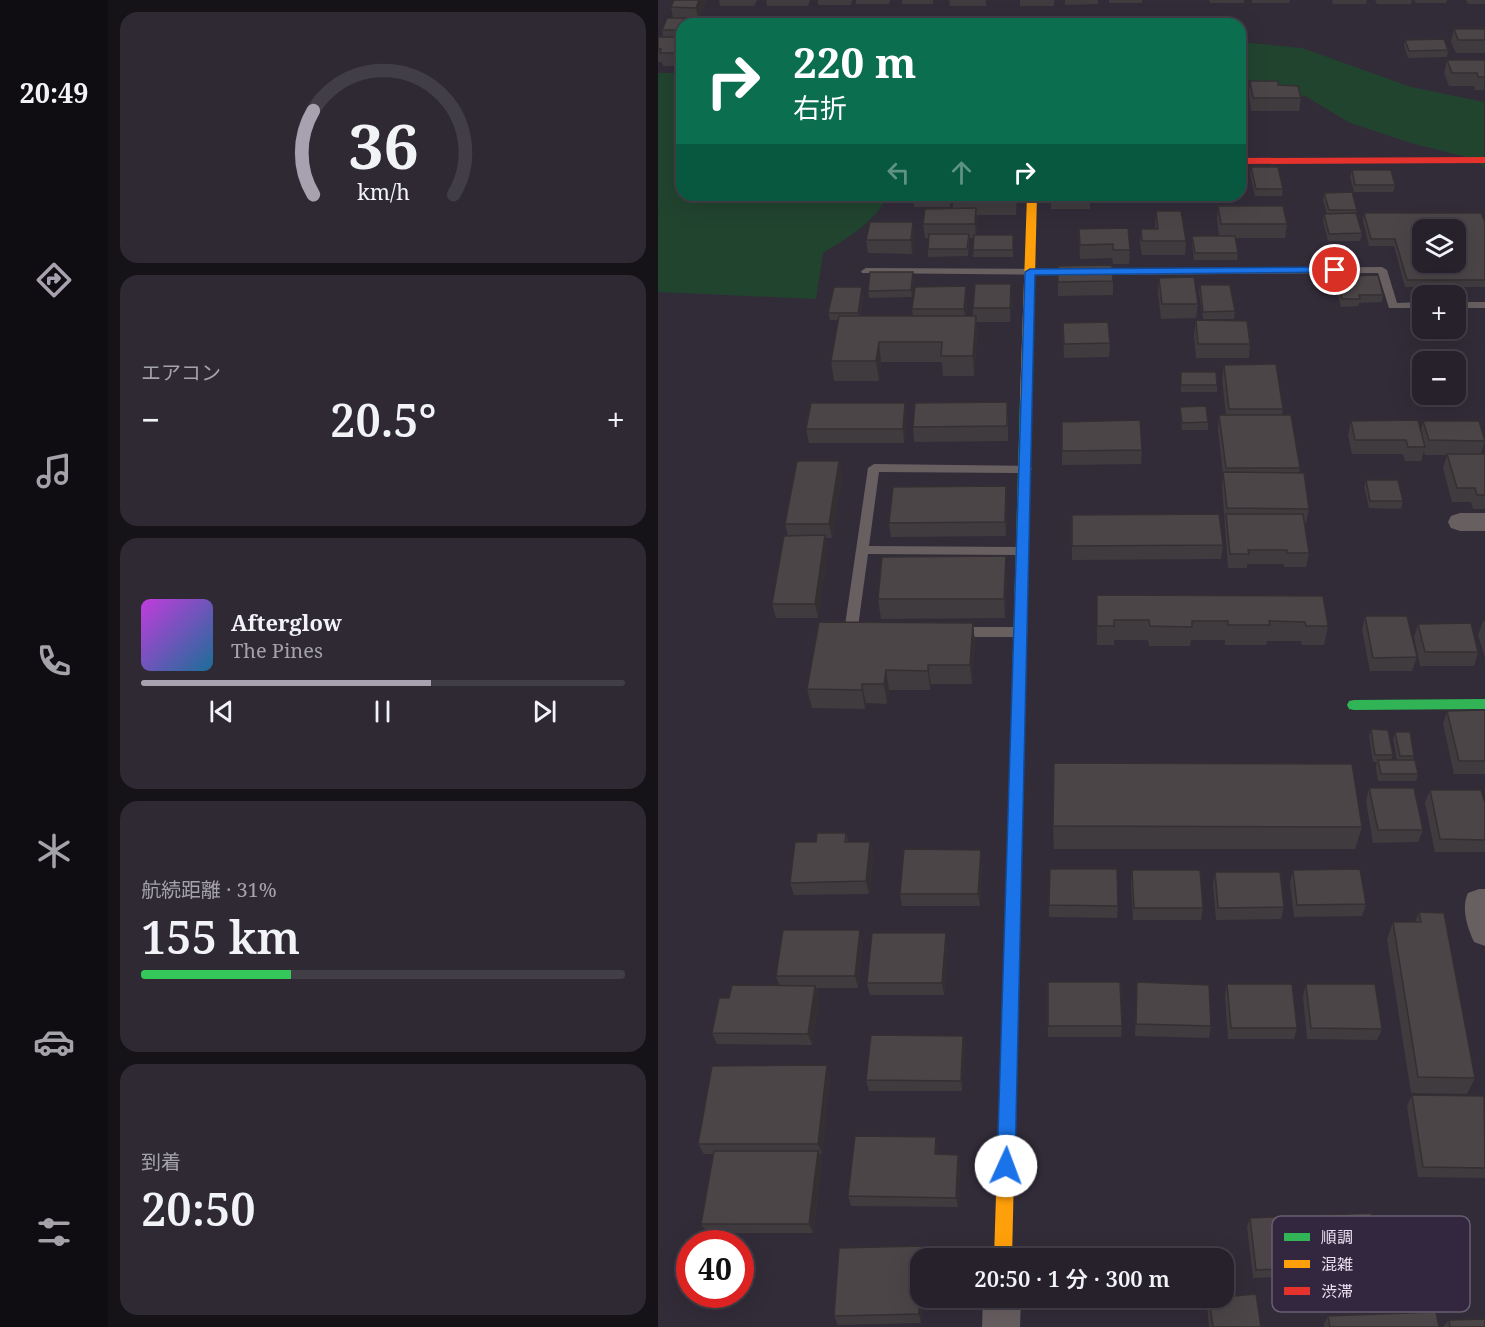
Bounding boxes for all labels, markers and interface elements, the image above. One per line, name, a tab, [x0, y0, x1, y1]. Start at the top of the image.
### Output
text: 220 m	[793, 33, 917, 90]
icon: right	[694, 42, 772, 120]
text: 20:49	[19, 74, 89, 111]
text: 右折	[793, 89, 847, 126]
text: 36	[348, 102, 418, 187]
icon: left	[882, 156, 915, 189]
icon: ahead	[945, 156, 978, 189]
icon: right	[1008, 156, 1041, 189]
text: km/h	[357, 177, 410, 206]
map controls	[1412, 219, 1466, 405]
button: layers	[1412, 219, 1466, 273]
pin	[1309, 244, 1360, 295]
icon: arrive	[1318, 253, 1351, 286]
icon: directions	[33, 259, 75, 301]
button: +	[1412, 285, 1466, 339]
button: −	[1412, 351, 1466, 405]
text: エアコン	[141, 359, 221, 386]
text: 20.5°	[330, 389, 437, 450]
text: −	[141, 397, 160, 442]
text: +	[607, 397, 625, 442]
icon: music	[33, 450, 75, 492]
text: Afterglow	[231, 607, 342, 637]
text: The Pines	[231, 637, 323, 664]
icon: phone	[33, 640, 75, 682]
icon: previous	[205, 695, 238, 728]
icon: pause	[366, 695, 399, 728]
icon: next	[528, 695, 561, 728]
icon: climate	[33, 830, 75, 872]
text: 航続距離 · 31%	[141, 876, 277, 903]
text: 155 km	[141, 906, 300, 967]
icon: car	[33, 1021, 75, 1063]
position arrow	[974, 1134, 1038, 1198]
text: 到着	[141, 1148, 181, 1175]
text: 20:50	[141, 1178, 256, 1239]
icon: filters	[33, 1211, 75, 1253]
legend	[1272, 1216, 1470, 1312]
text: 順調	[1321, 1226, 1353, 1248]
speed limit sign: 40	[676, 1230, 754, 1308]
text: 混雑	[1321, 1253, 1353, 1275]
text: 20:50 · 1 分 · 300 m	[974, 1263, 1170, 1293]
text: 渋滞	[1321, 1280, 1353, 1302]

